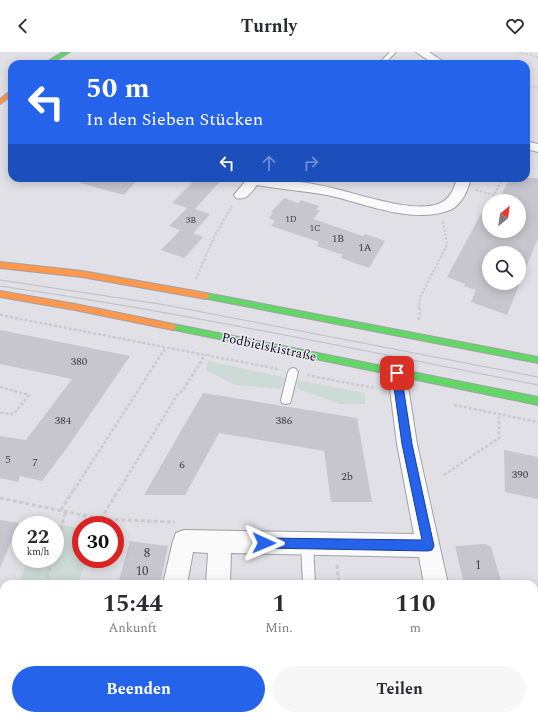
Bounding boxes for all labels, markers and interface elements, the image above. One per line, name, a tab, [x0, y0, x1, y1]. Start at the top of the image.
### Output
text: Turnly	[241, 13, 297, 40]
icon: back	[12, 15, 34, 37]
icon: heart	[504, 15, 526, 37]
text: 50 m	[86, 67, 150, 110]
icon: left	[20, 76, 72, 128]
text: In den Sieben Stücken	[86, 106, 263, 133]
icon: left	[216, 152, 238, 174]
icon: ahead	[258, 152, 280, 174]
icon: right	[300, 152, 322, 174]
north arrow	[482, 194, 526, 238]
map controls	[482, 194, 526, 290]
house number: 1D	[285, 212, 297, 226]
house number: 3B	[186, 213, 196, 227]
house number: 1C	[309, 221, 321, 235]
house number: 1B	[332, 230, 344, 247]
house number: 1A	[358, 239, 372, 256]
button: search	[482, 246, 526, 290]
street label: Podbielskistraße	[220, 327, 318, 367]
house number: 380	[71, 353, 88, 370]
pin	[380, 356, 414, 390]
icon: arrive	[386, 362, 408, 384]
house number: 384	[55, 412, 72, 429]
house number: 386	[276, 412, 293, 429]
house number: 5	[5, 451, 11, 468]
house number: 7	[32, 454, 38, 471]
house number: 6	[179, 456, 185, 473]
house number: 390	[512, 466, 529, 483]
house number: 2b	[341, 468, 353, 485]
speed limit sign: 30	[72, 516, 124, 568]
text: 22	[27, 522, 49, 552]
position arrow	[243, 522, 285, 564]
house number: 8	[144, 543, 150, 563]
text: km/h	[27, 544, 49, 560]
house number: 1	[475, 555, 481, 575]
house number: 10	[136, 561, 149, 581]
text: 15:44	[102, 586, 163, 622]
text: 1	[272, 586, 286, 622]
text: 110	[395, 586, 436, 622]
text: Ankunft	[108, 618, 157, 638]
text: Min.	[265, 618, 293, 638]
text: m	[410, 618, 421, 638]
button: Beenden	[12, 666, 265, 712]
button: Teilen	[273, 666, 526, 712]

